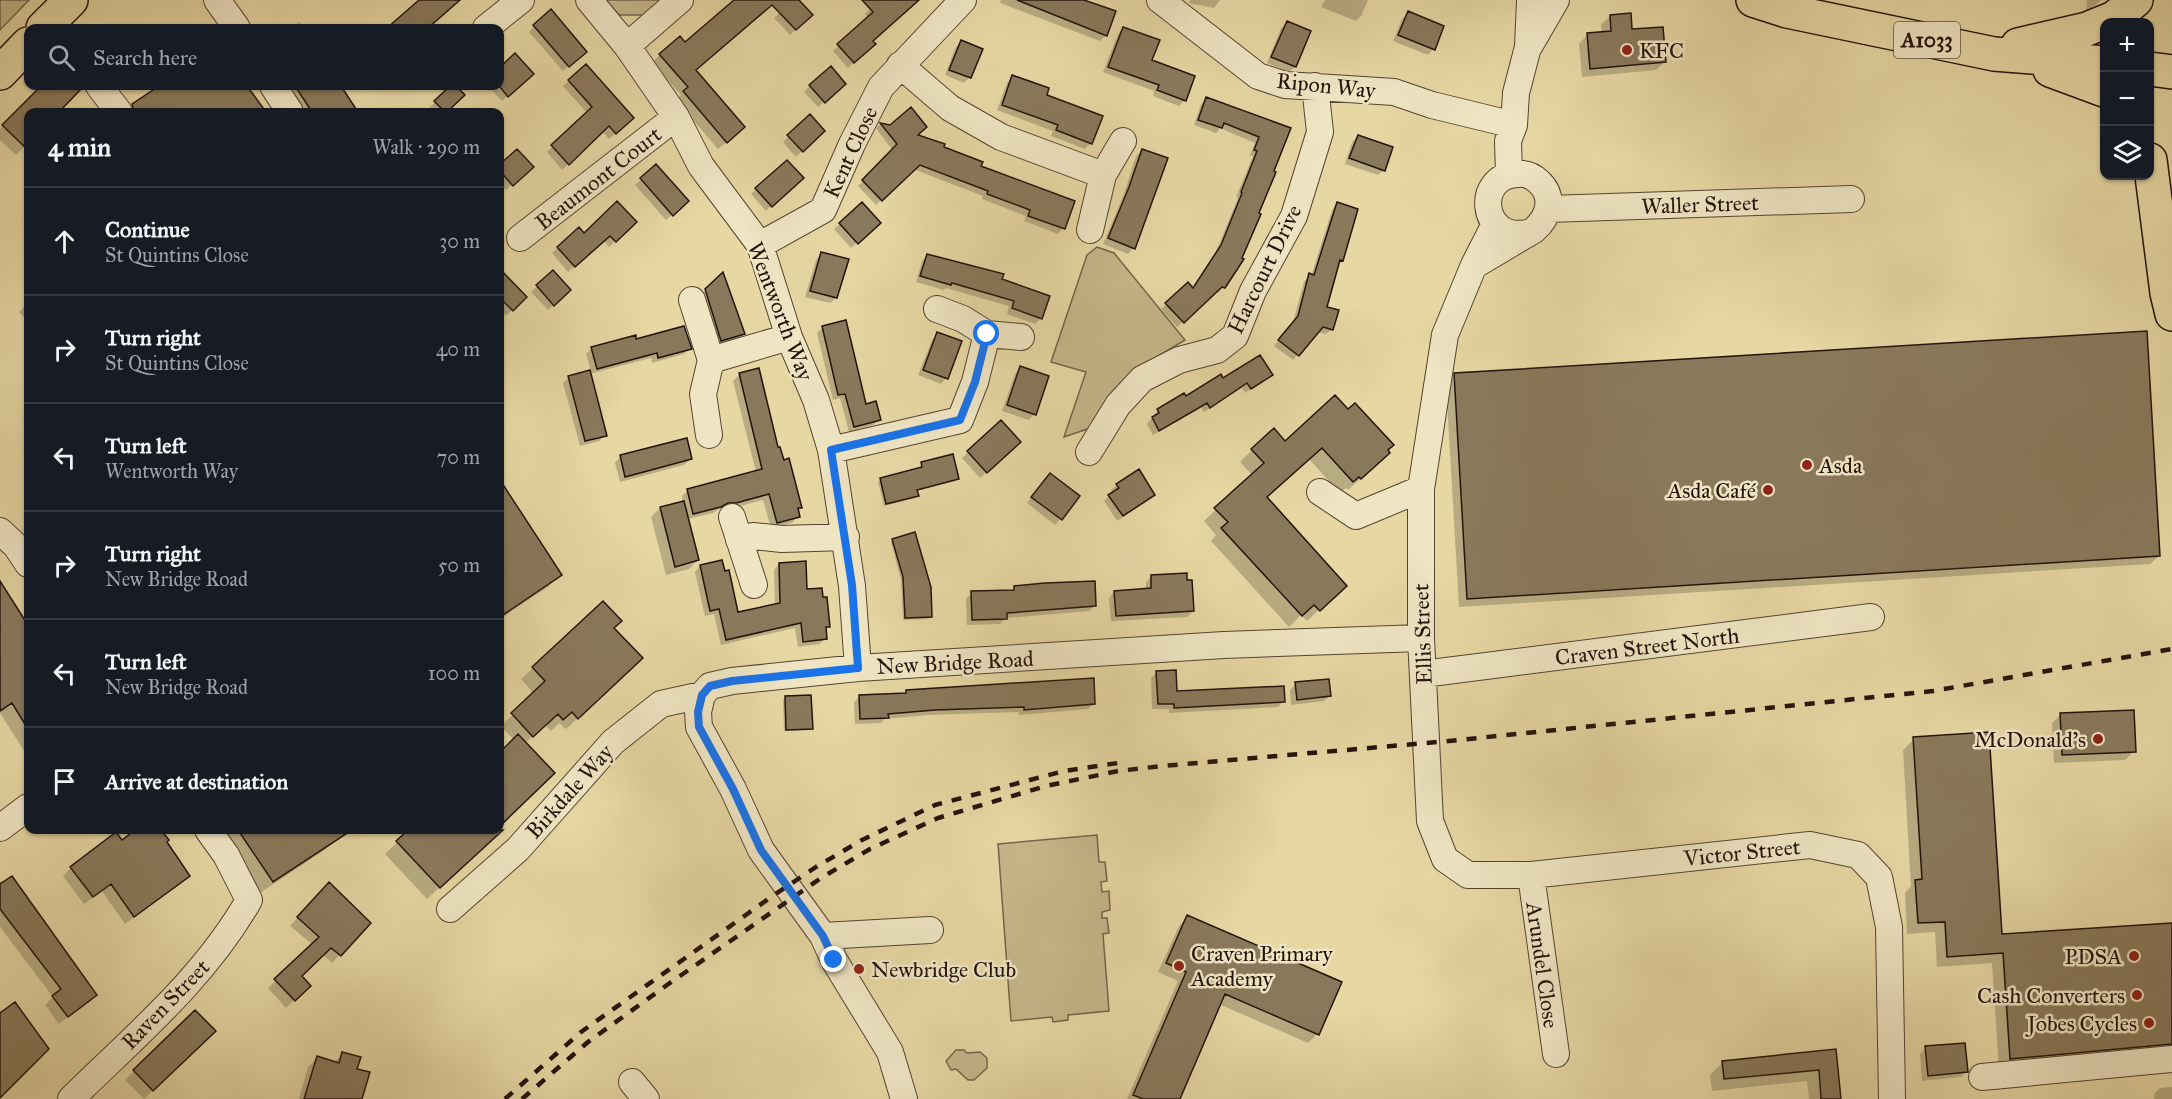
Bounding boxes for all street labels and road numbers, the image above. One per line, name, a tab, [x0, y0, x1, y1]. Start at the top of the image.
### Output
road number: A1033	[1894, 22, 1960, 58]
street label: Ripon Way	[1275, 67, 1378, 104]
street label: Kent Close	[817, 102, 883, 202]
street label: Beaumont Court	[530, 121, 667, 236]
street label: Waller Street	[1641, 189, 1760, 220]
street label: Harcourt Drive	[1222, 200, 1307, 338]
street label: Wentworth Way	[742, 238, 820, 385]
street label: Ellis Street	[1407, 583, 1438, 685]
street label: Craven Street North	[1553, 622, 1741, 671]
street label: New Bridge Road	[876, 645, 1034, 680]
street label: Birkdale Way	[520, 738, 619, 844]
street label: Victor Street	[1681, 833, 1802, 872]
street label: Arundel Close	[1520, 899, 1565, 1030]
street label: Raven Street	[116, 953, 215, 1055]

